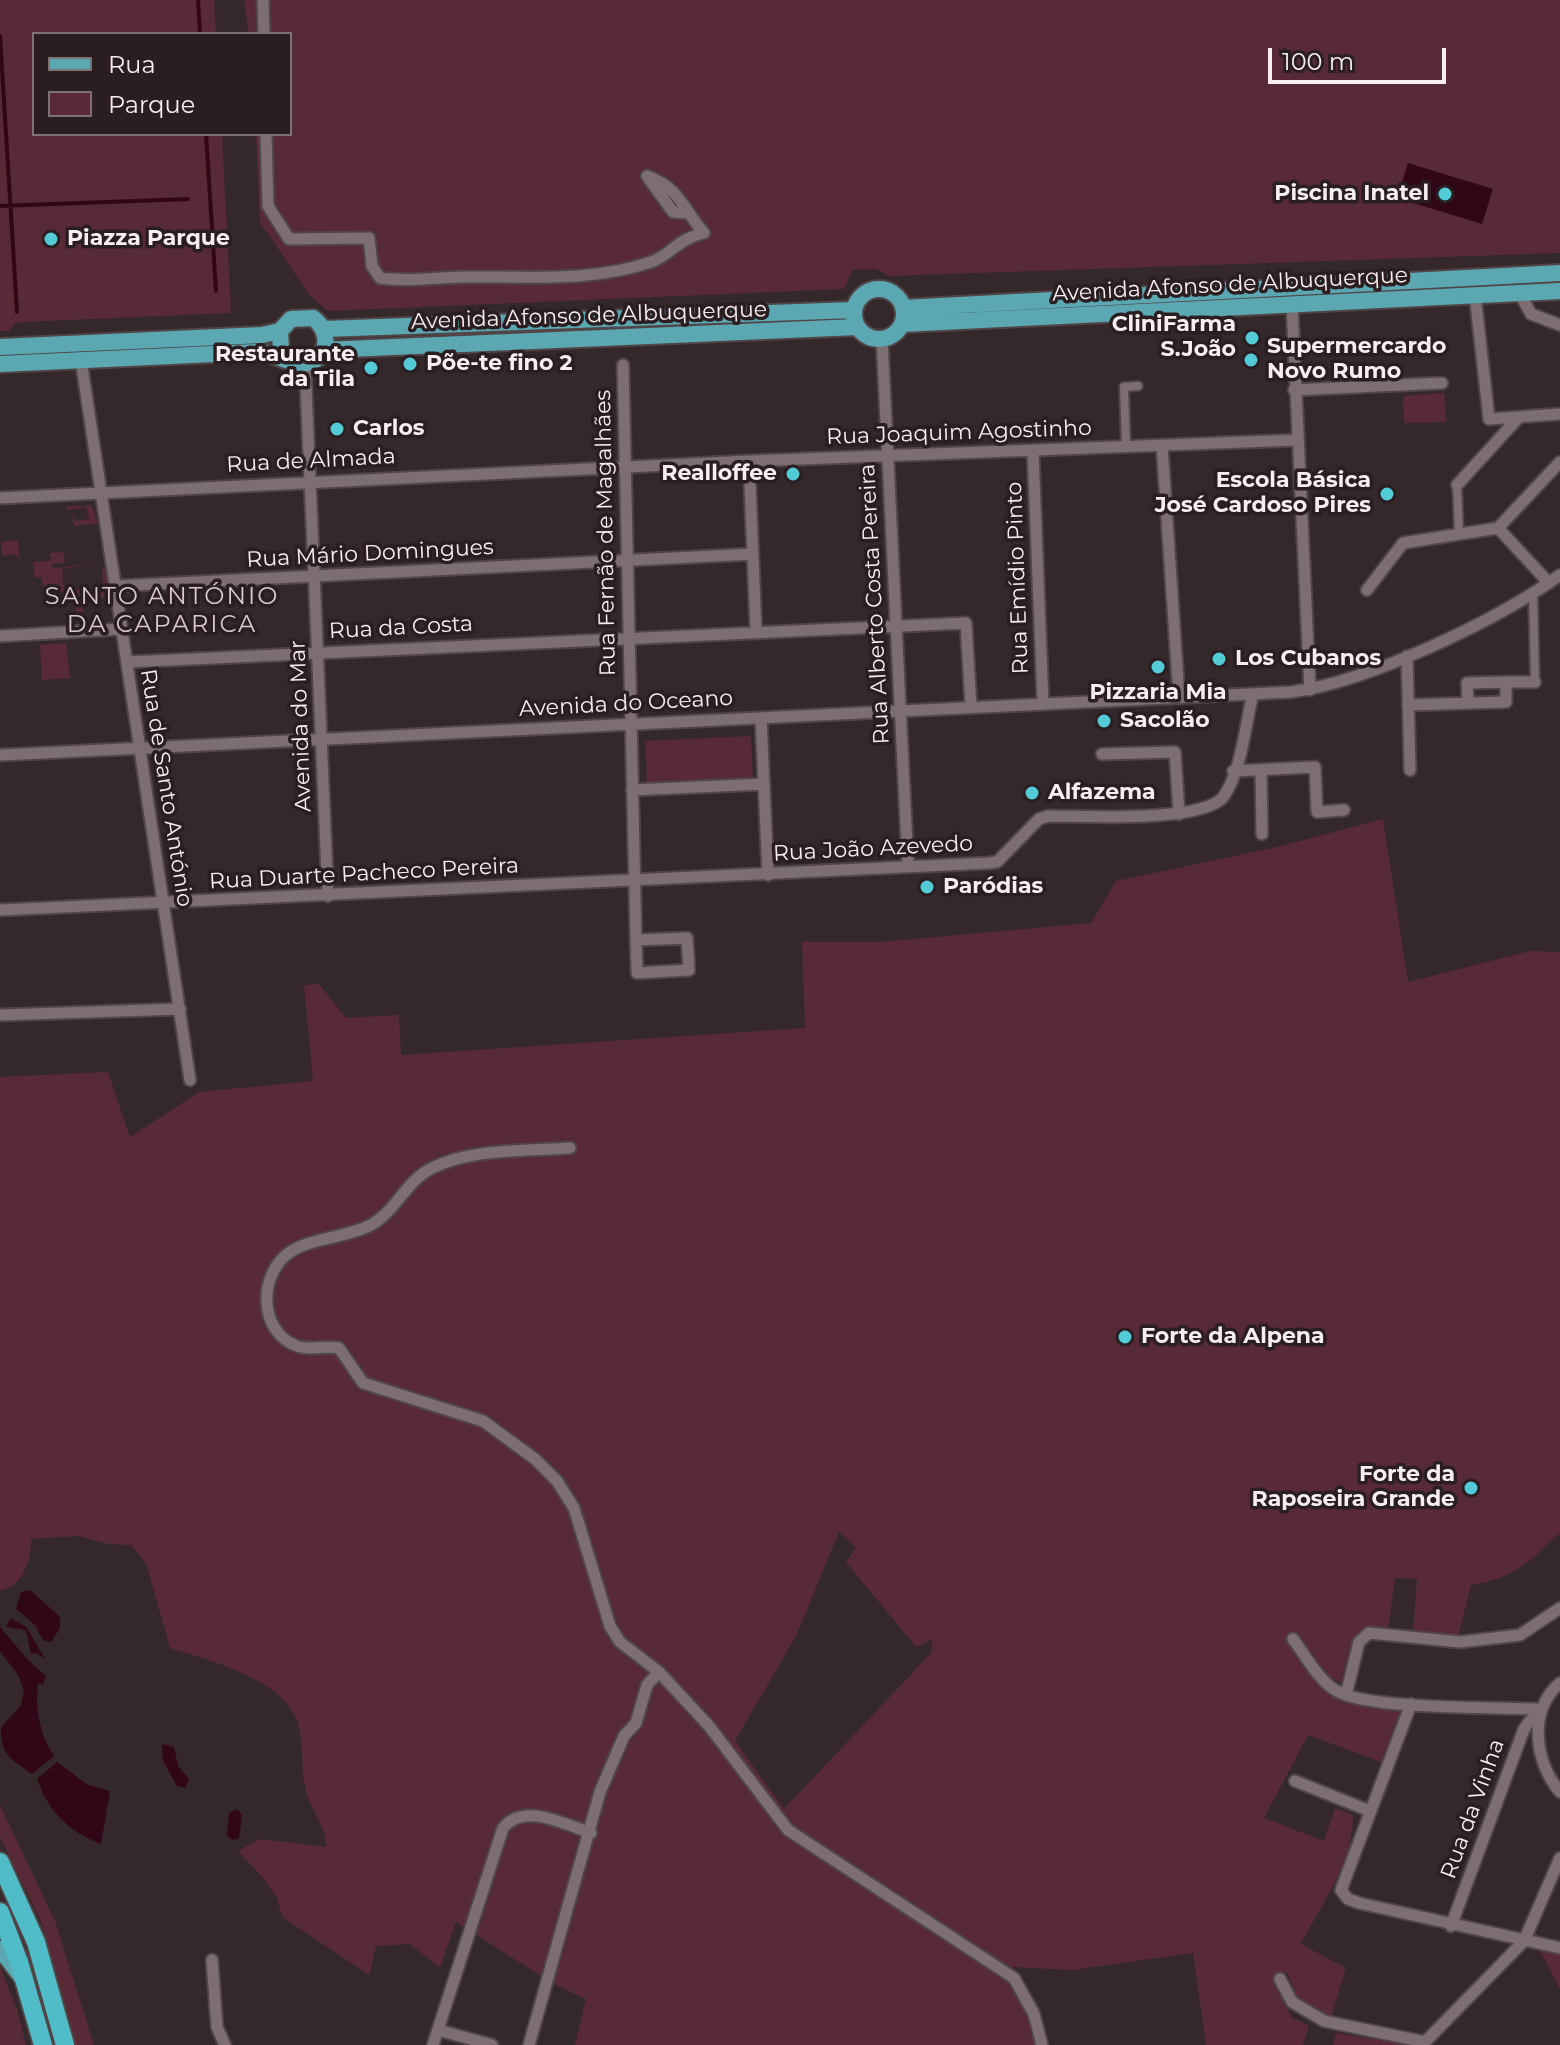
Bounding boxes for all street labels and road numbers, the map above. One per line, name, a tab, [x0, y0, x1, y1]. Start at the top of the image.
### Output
street label: Avenida Afonso de Albuquerque	[1051, 262, 1409, 308]
street label: Avenida Afonso de Albuquerque	[410, 297, 768, 335]
street label: Rua Fernão de Magalhães	[590, 390, 622, 676]
street label: Rua Joaquim Agostinho	[826, 415, 1092, 451]
street label: Rua de Almada	[226, 443, 396, 479]
street label: Rua Alberto Costa Pereira	[854, 463, 896, 745]
street label: Rua Emídio Pinto	[1001, 481, 1035, 675]
street label: Rua Mário Domingues	[246, 534, 494, 574]
street label: Rua da Costa	[328, 611, 474, 645]
street label: Avenida do Mar	[285, 640, 317, 812]
street label: Rua de Santo António	[134, 667, 198, 909]
street label: Avenida do Oceano	[518, 685, 734, 723]
street label: Rua João Azevedo	[772, 831, 974, 867]
street label: Rua Duarte Pacheco Pereira	[208, 853, 520, 895]
street label: Rua da Vinha	[1436, 1736, 1510, 1882]

